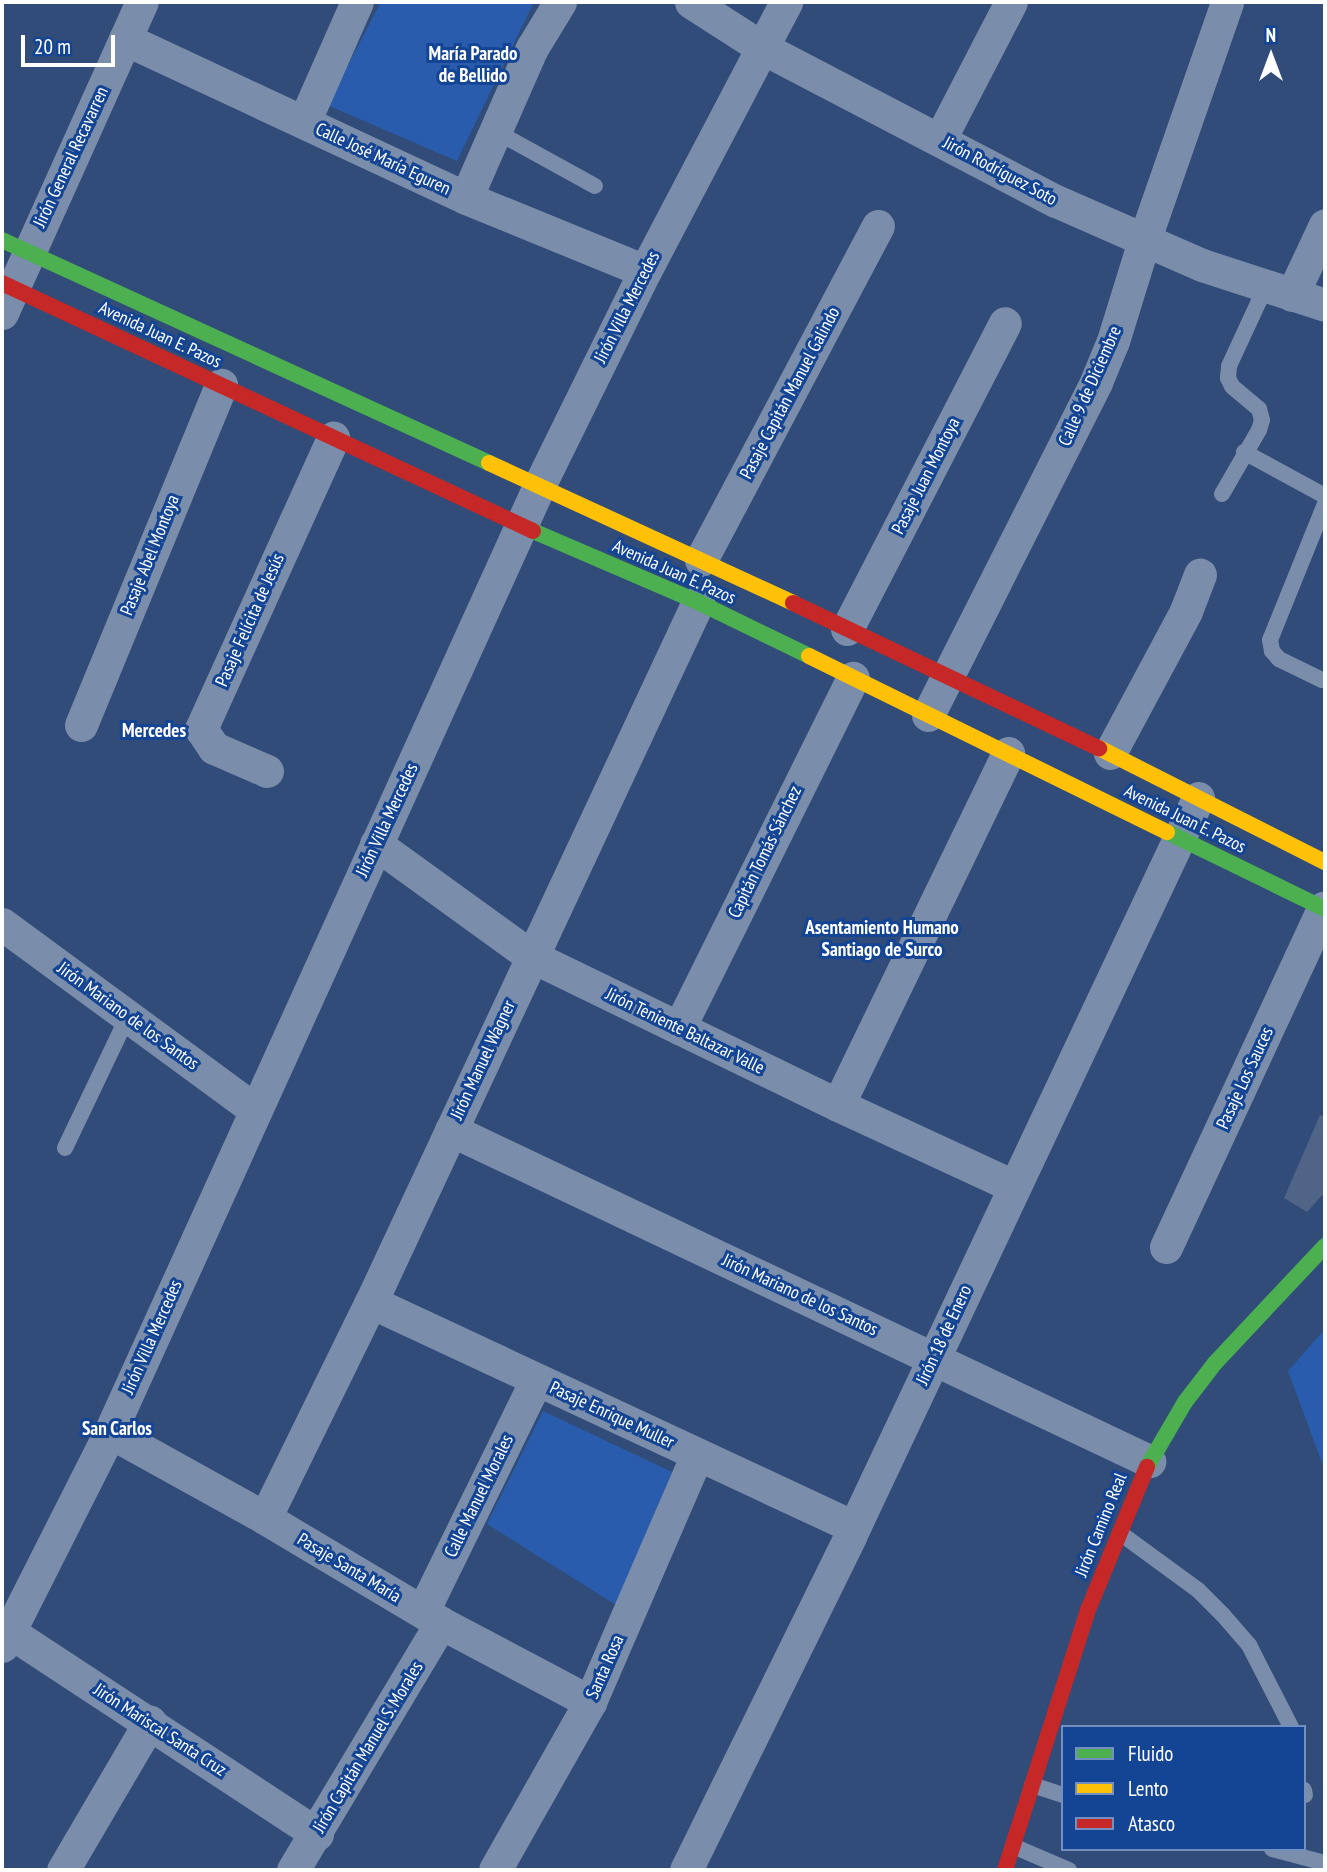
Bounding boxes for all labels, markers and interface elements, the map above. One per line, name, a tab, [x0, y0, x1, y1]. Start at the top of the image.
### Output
scale bar	[24, 21, 119, 65]
north arrow	[1236, 21, 1306, 91]
text: N	[1266, 23, 1276, 47]
text: 20 m	[34, 33, 71, 60]
district label: María Parado de Bellido	[429, 43, 517, 87]
street label: Jirón General Recavarren	[29, 83, 113, 231]
street label: Calle José María Eguren	[312, 118, 454, 200]
street label: Jirón Rodríguez Soto	[939, 132, 1061, 210]
street label: Jirón Villa Mercedes	[589, 247, 665, 367]
street label: Avenida Juan E. Pazos	[95, 297, 225, 373]
street label: Pasaje Capitán Manuel Galindo	[736, 303, 844, 483]
street label: Calle 9 de Diciembre	[1054, 323, 1126, 449]
street label: Pasaje Juan Montoya	[887, 414, 965, 538]
street label: Pasaje Abel Montoya	[116, 491, 184, 619]
street label: Avenida Juan E. Pazos	[609, 535, 739, 609]
street label: Pasaje Felícita de Jesús	[211, 550, 289, 690]
district label: Mercedes	[122, 720, 186, 742]
street label: Jirón Villa Mercedes	[351, 760, 423, 880]
street label: Avenida Juan E. Pazos	[1120, 780, 1250, 858]
street label: Capitán Tomás Sánchez	[724, 782, 806, 922]
district label: Asentamiento Humano Santiago de Surco	[805, 917, 959, 961]
street label: Jirón Mariano de los Santos	[53, 958, 203, 1074]
street label: Jirón Teniente Baltazar Valle	[602, 983, 768, 1079]
street label: Jirón Manuel Wagner	[446, 997, 520, 1123]
street label: Pasaje Los Sauces	[1212, 1024, 1278, 1132]
street label: Jirón Mariano de los Santos	[719, 1249, 881, 1341]
street label: Jirón Villa Mercedes	[117, 1276, 187, 1398]
street label: Jirón 18 de Enero	[911, 1282, 977, 1388]
street label: Pasaje Enrique Muller	[546, 1377, 678, 1453]
district label: San Carlos	[82, 1418, 152, 1440]
street label: Calle Manuel Morales	[440, 1431, 518, 1561]
street label: Jirón Camino Real	[1070, 1470, 1132, 1580]
street label: Pasaje Santa María	[293, 1529, 405, 1607]
street label: Santa Rosa	[581, 1632, 629, 1702]
street label: Jirón Capitán Manuel S. Morales	[308, 1657, 428, 1837]
street label: Jirón Mariscal Santa Cruz	[90, 1679, 230, 1781]
legend	[1061, 1725, 1306, 1851]
text: Fluido	[1128, 1740, 1173, 1767]
text: Lento	[1128, 1775, 1168, 1802]
text: Atasco	[1128, 1810, 1175, 1837]

